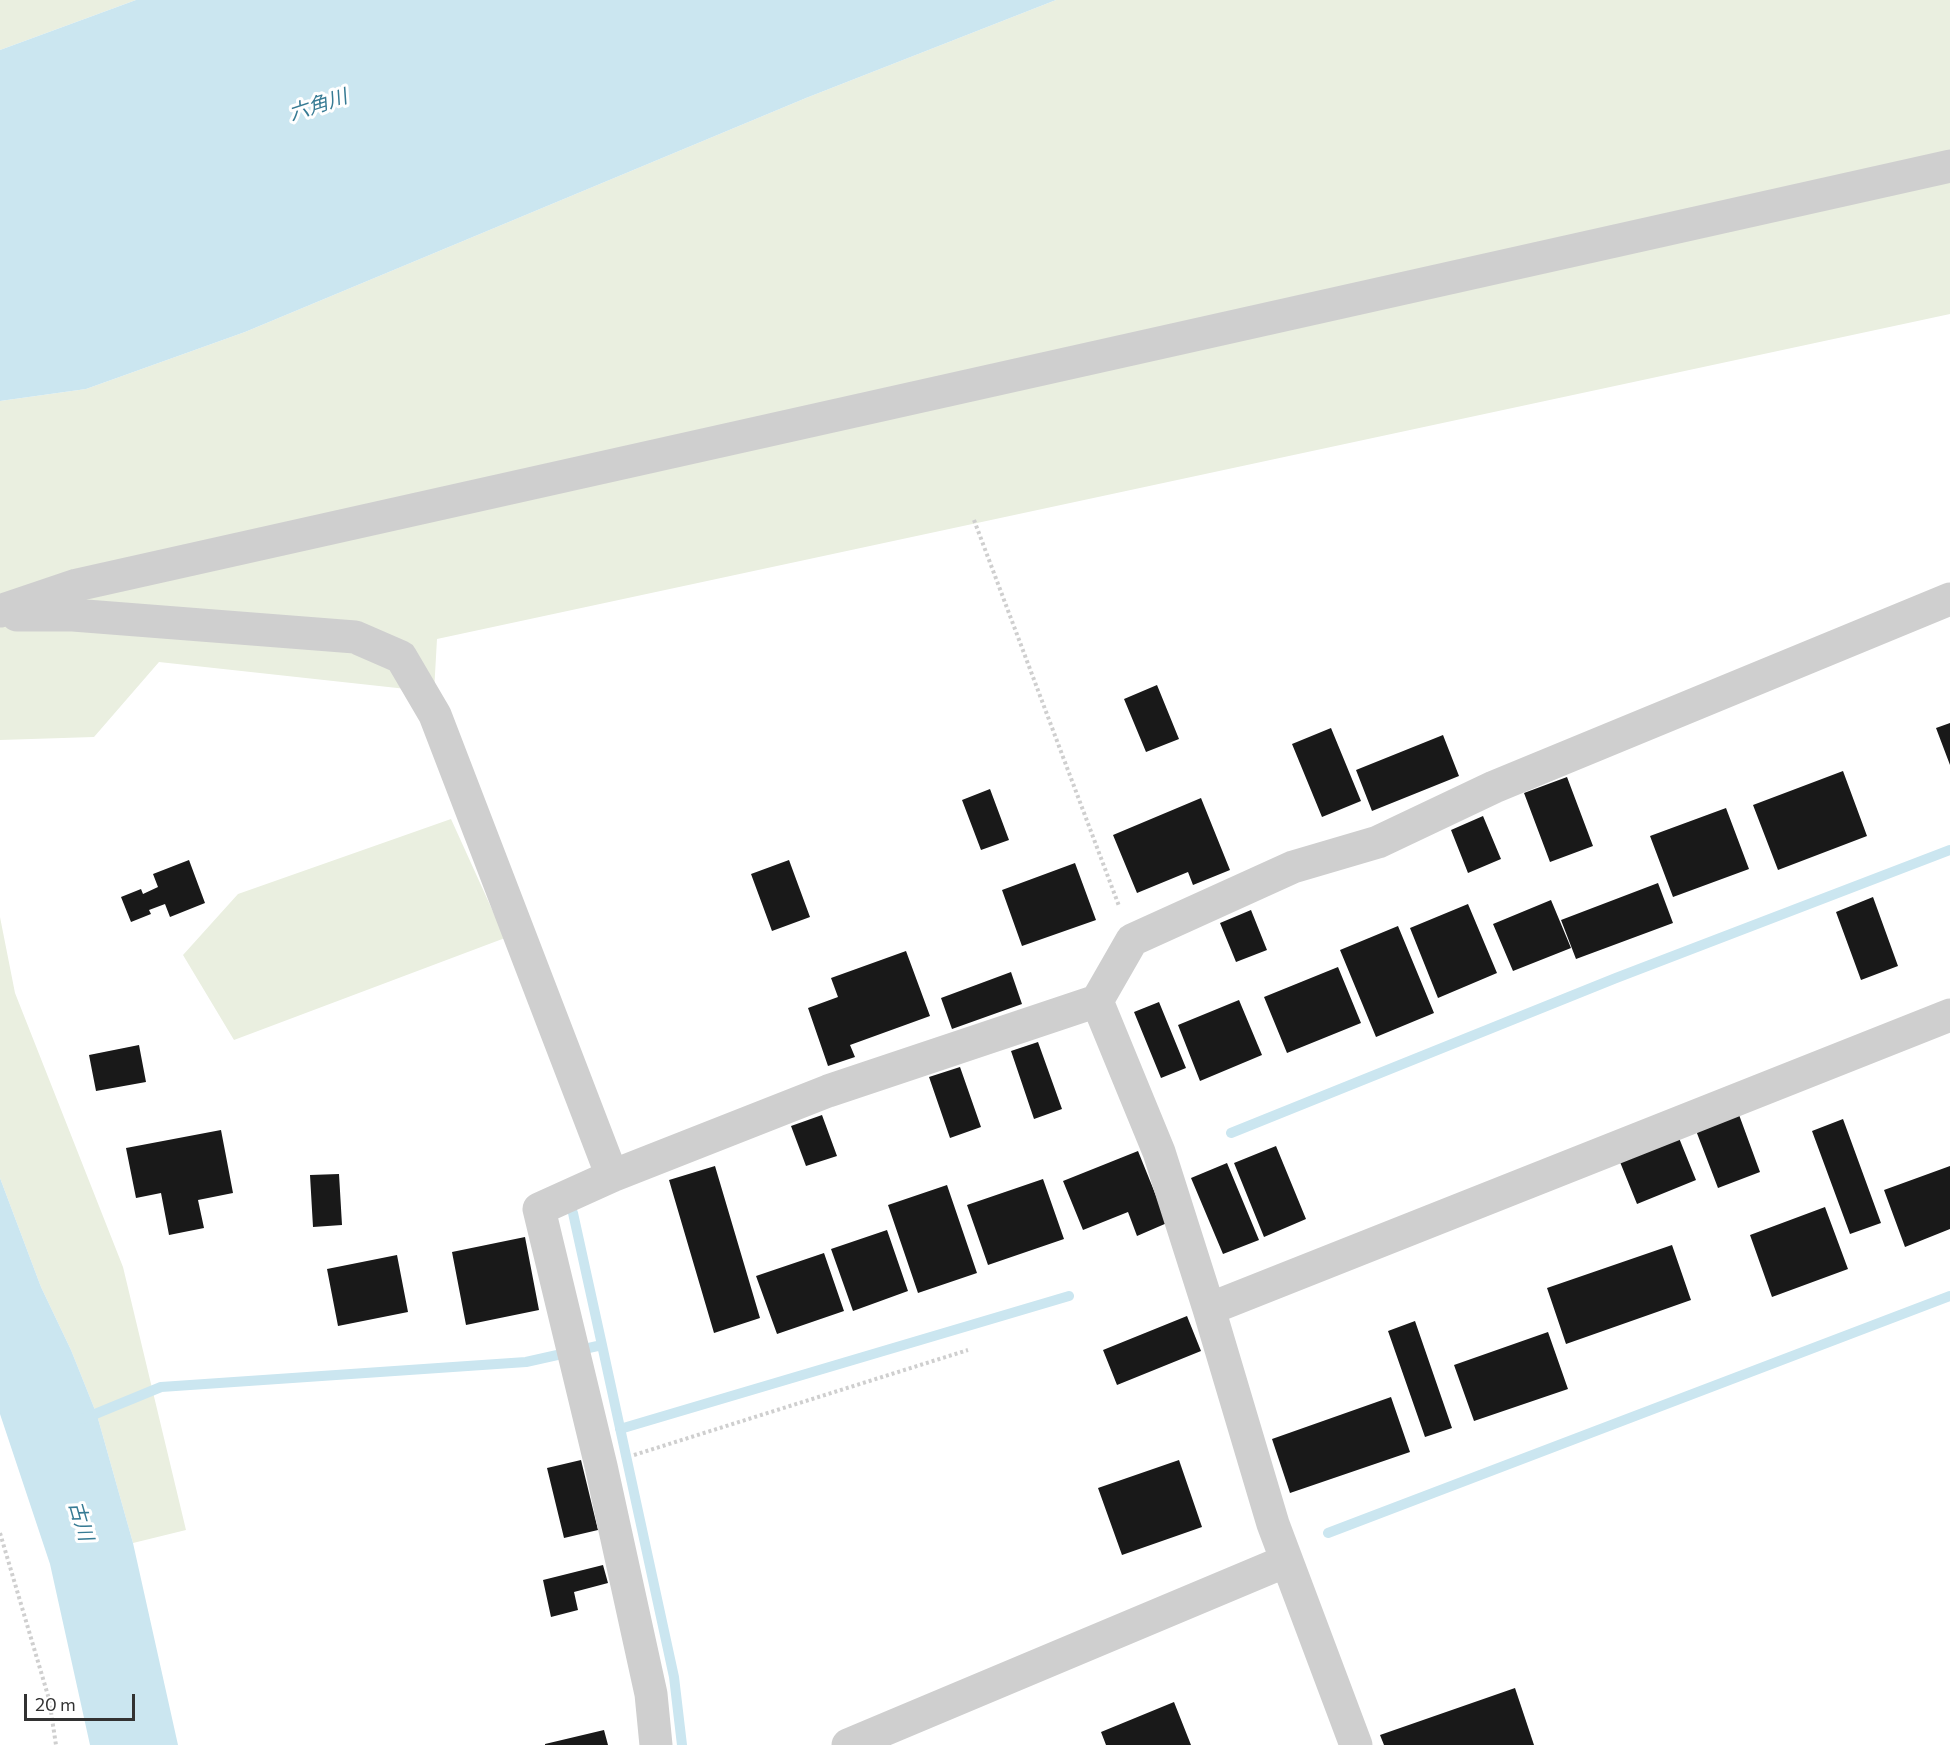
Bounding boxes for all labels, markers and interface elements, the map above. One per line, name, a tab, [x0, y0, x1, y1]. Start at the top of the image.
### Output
water label: 六角川	[286, 84, 350, 126]
water label: 古川	[64, 1498, 98, 1544]
scale bar	[27, 1682, 138, 1720]
text: 20 m	[35, 1693, 76, 1715]

